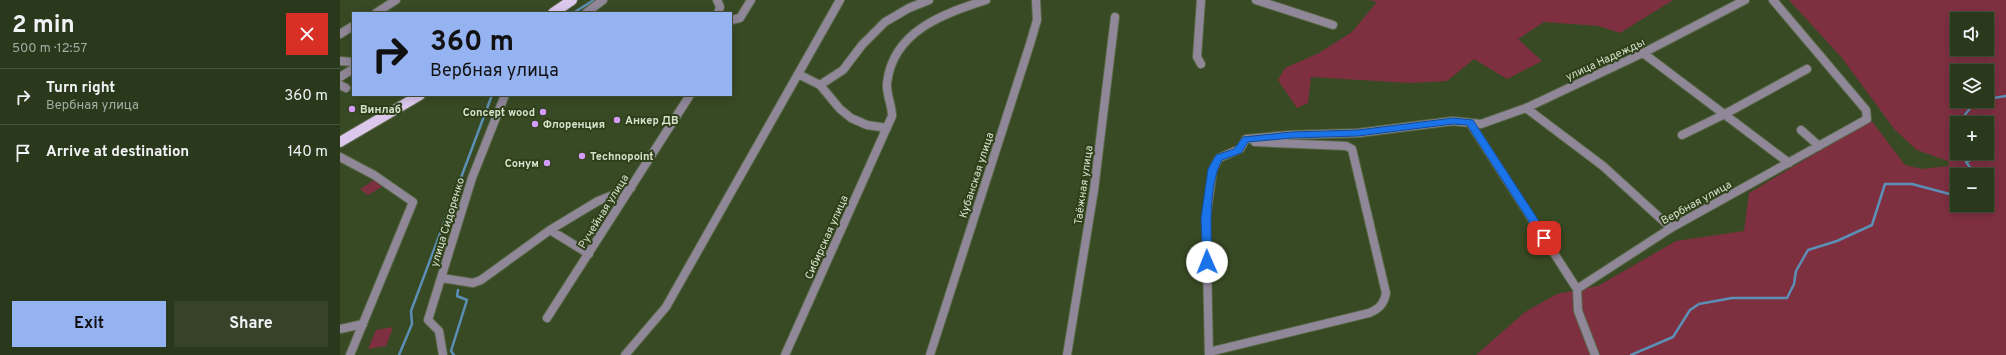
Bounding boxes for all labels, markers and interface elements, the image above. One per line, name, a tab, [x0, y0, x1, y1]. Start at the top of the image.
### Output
text: 2 min	[12, 11, 75, 41]
map controls	[1950, 12, 1994, 212]
button: sound	[1950, 12, 1994, 56]
button: close	[286, 13, 328, 55]
text: 360 m	[430, 25, 514, 61]
icon: right	[364, 28, 416, 80]
street label: улица Надежды	[1563, 35, 1647, 84]
text: 500 m · 12:57	[12, 41, 87, 57]
text: Вербная улица	[430, 60, 559, 83]
button: layers	[1950, 64, 1994, 108]
text: Turn right	[46, 79, 115, 98]
icon: right	[12, 86, 34, 108]
text: 360 m	[284, 87, 328, 106]
text: Вербная улица	[46, 98, 139, 114]
place label: Винлаб	[360, 103, 401, 117]
marker: Винлаб	[347, 104, 357, 114]
place label: Concept wood	[463, 106, 535, 120]
marker: Concept wood	[538, 107, 548, 117]
place label: Анкер ДВ	[625, 114, 679, 128]
marker: Анкер ДВ	[612, 115, 622, 125]
button: +	[1950, 116, 1994, 160]
place label: Флоренция	[543, 118, 605, 132]
marker: Флоренция	[530, 119, 540, 129]
street label: Кубанская улица	[956, 130, 997, 220]
icon: arrive	[12, 142, 34, 164]
text: Arrive at destination	[46, 143, 189, 162]
text: 140 m	[288, 143, 328, 162]
street label: Таёжная улица	[1072, 144, 1097, 226]
place label: Technopoint	[590, 150, 654, 164]
marker: Technopoint	[577, 151, 587, 161]
place label: Сонум	[505, 157, 539, 171]
marker: Сонум	[542, 158, 552, 168]
button: −	[1950, 168, 1994, 212]
street label: Ручейная улица	[575, 172, 632, 251]
street label: улица Сидоренко	[428, 176, 468, 269]
street label: Вербная улица	[1659, 178, 1734, 228]
street label: Сибирская улица	[802, 193, 852, 282]
pin	[1527, 221, 1561, 255]
icon: arrive	[1533, 227, 1555, 249]
position arrow	[1186, 241, 1228, 283]
button: Exit	[12, 301, 166, 347]
button: Share	[174, 301, 328, 347]

